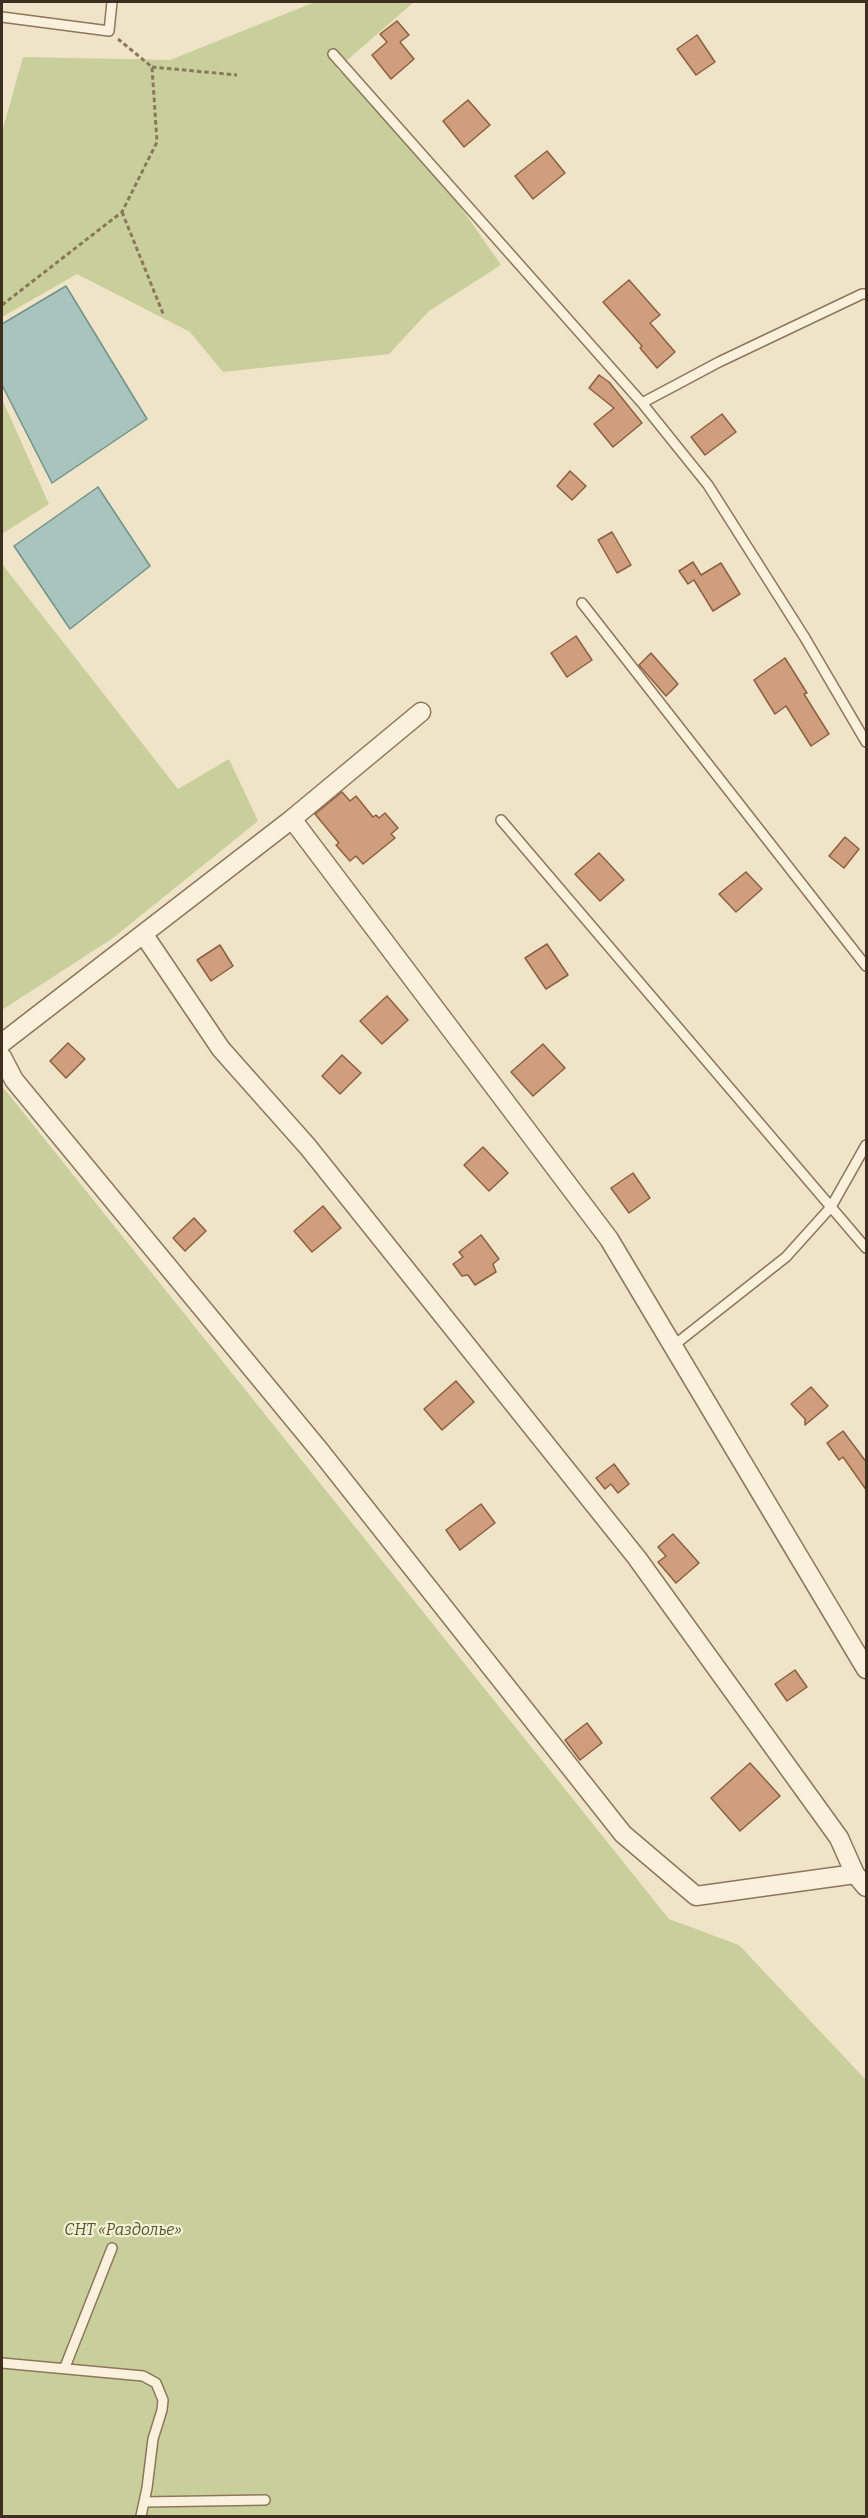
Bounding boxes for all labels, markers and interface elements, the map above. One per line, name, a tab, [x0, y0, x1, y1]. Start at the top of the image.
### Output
park label: СНТ «Раздолье»	[64, 2221, 182, 2241]

